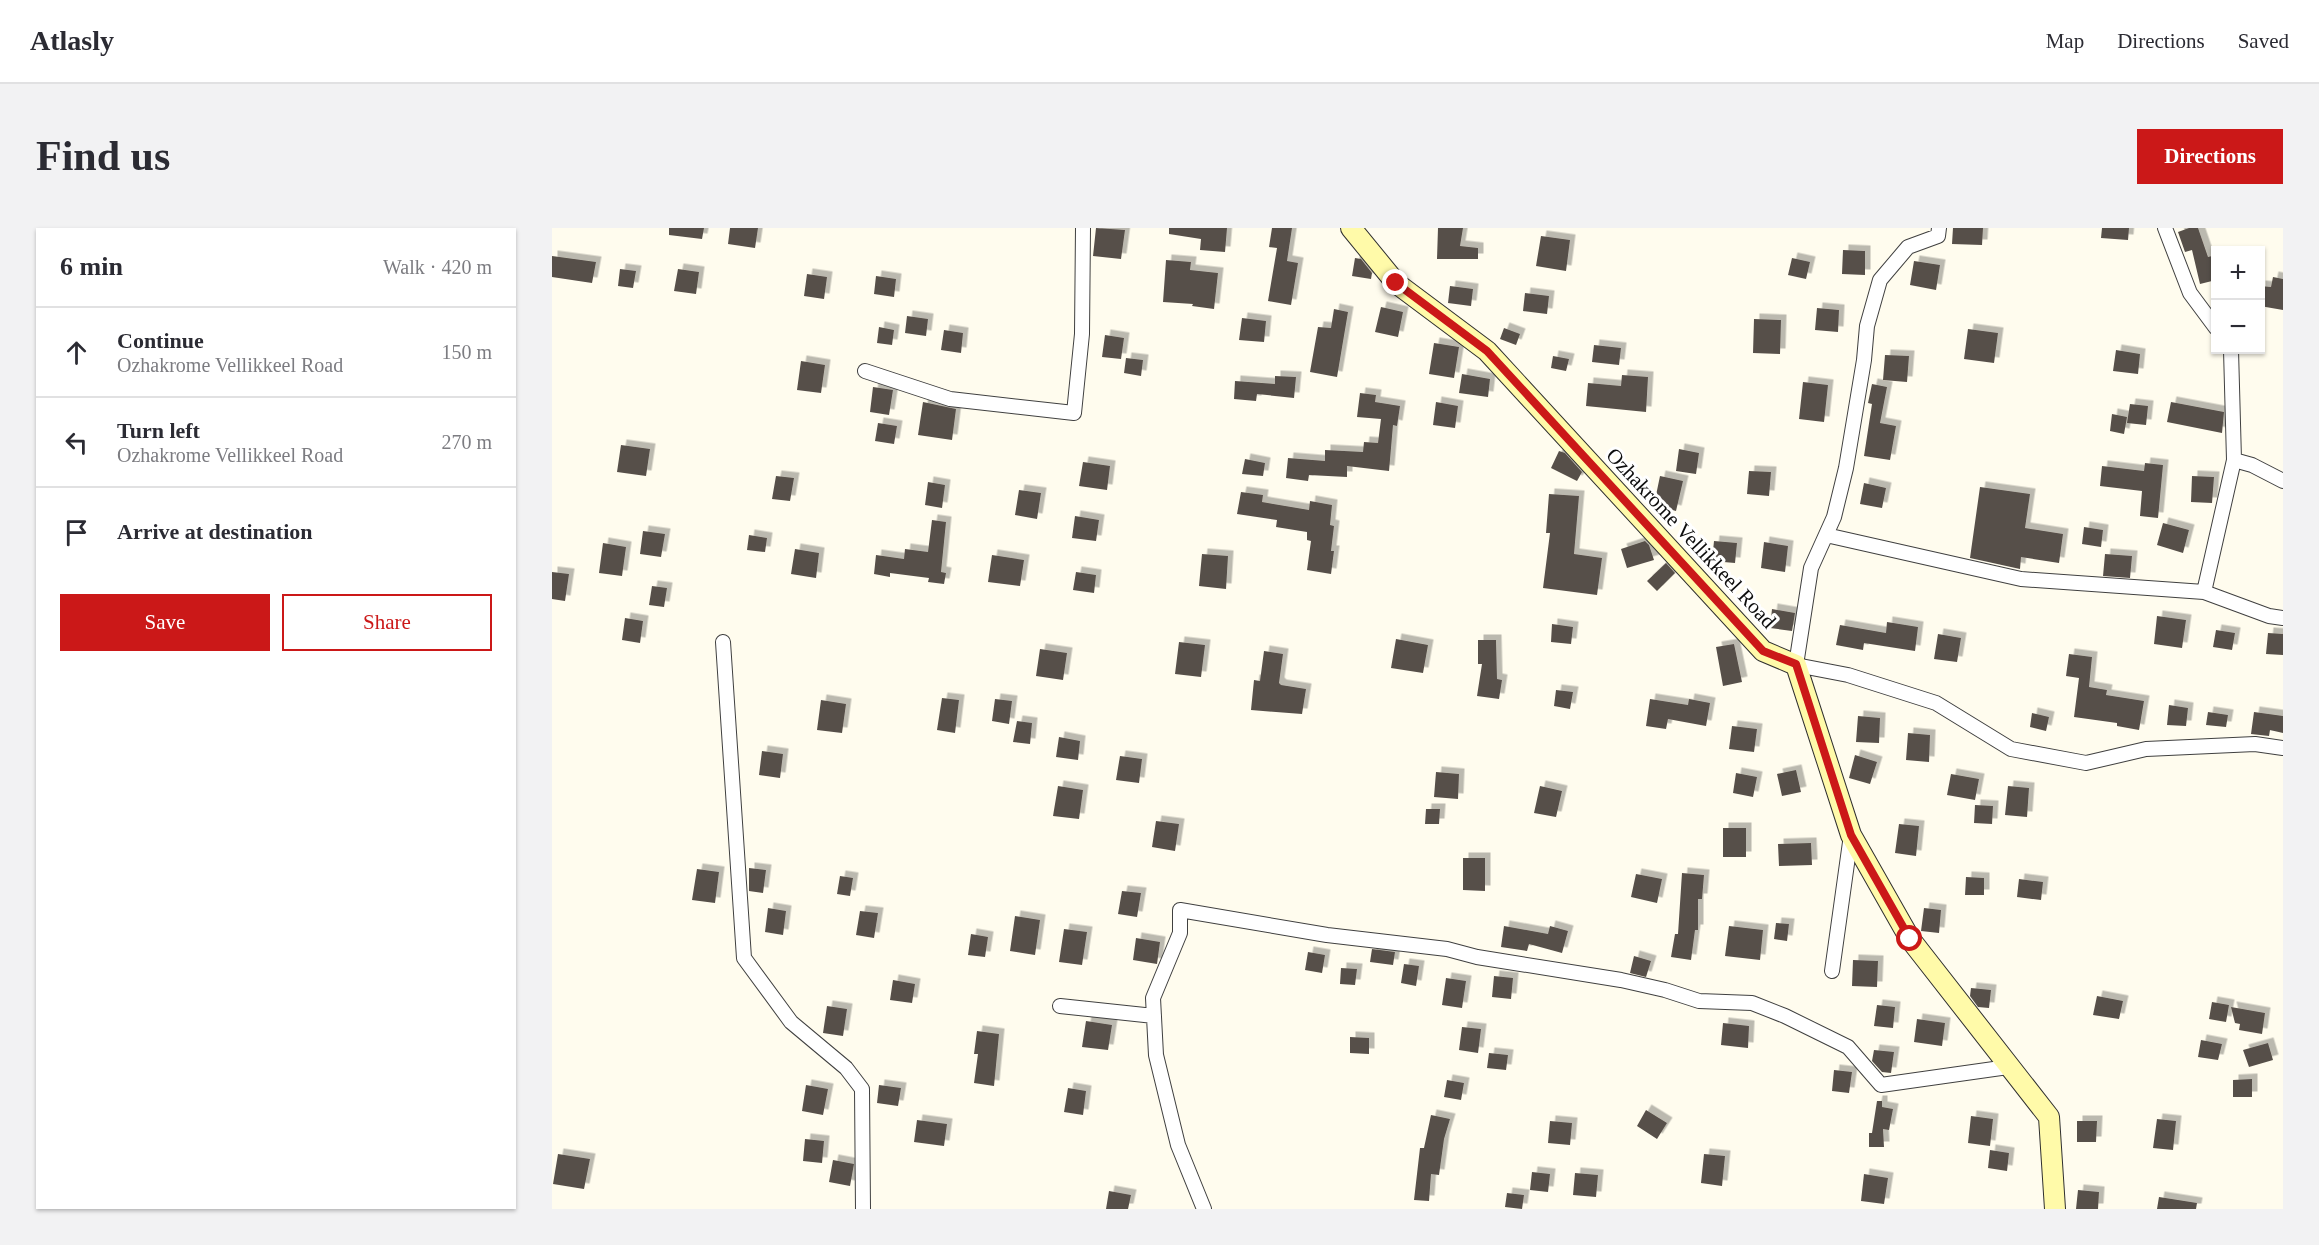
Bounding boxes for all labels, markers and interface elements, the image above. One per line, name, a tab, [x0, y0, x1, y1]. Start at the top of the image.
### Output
text: Atlasly	[30, 25, 114, 56]
text: Map	[2046, 29, 2084, 53]
text: Directions	[2117, 29, 2205, 53]
text: Saved	[2238, 29, 2289, 53]
button: Directions	[2137, 129, 2283, 184]
text: Find us	[36, 133, 170, 179]
map controls	[2211, 246, 2265, 354]
button: +	[2211, 246, 2265, 300]
text: 6 min	[60, 252, 123, 281]
text: Walk · 420 m	[383, 256, 492, 278]
route end	[1382, 269, 1408, 295]
button: −	[2211, 300, 2265, 354]
text: Continue	[117, 328, 204, 353]
icon: ahead	[60, 336, 93, 369]
text: 150 m	[441, 341, 492, 363]
text: Ozhakrome Vellikkeel Road	[117, 354, 343, 376]
text: Turn left	[117, 418, 200, 443]
icon: left	[60, 426, 93, 459]
text: 270 m	[441, 431, 492, 453]
street label: Ozhakrome Vellikkeel Road	[1601, 443, 1781, 633]
text: Ozhakrome Vellikkeel Road	[117, 444, 343, 466]
icon: arrive	[60, 516, 93, 549]
text: Arrive at destination	[117, 519, 313, 544]
button: Save	[60, 594, 270, 651]
button: Share	[282, 594, 492, 651]
route start	[1896, 925, 1922, 951]

